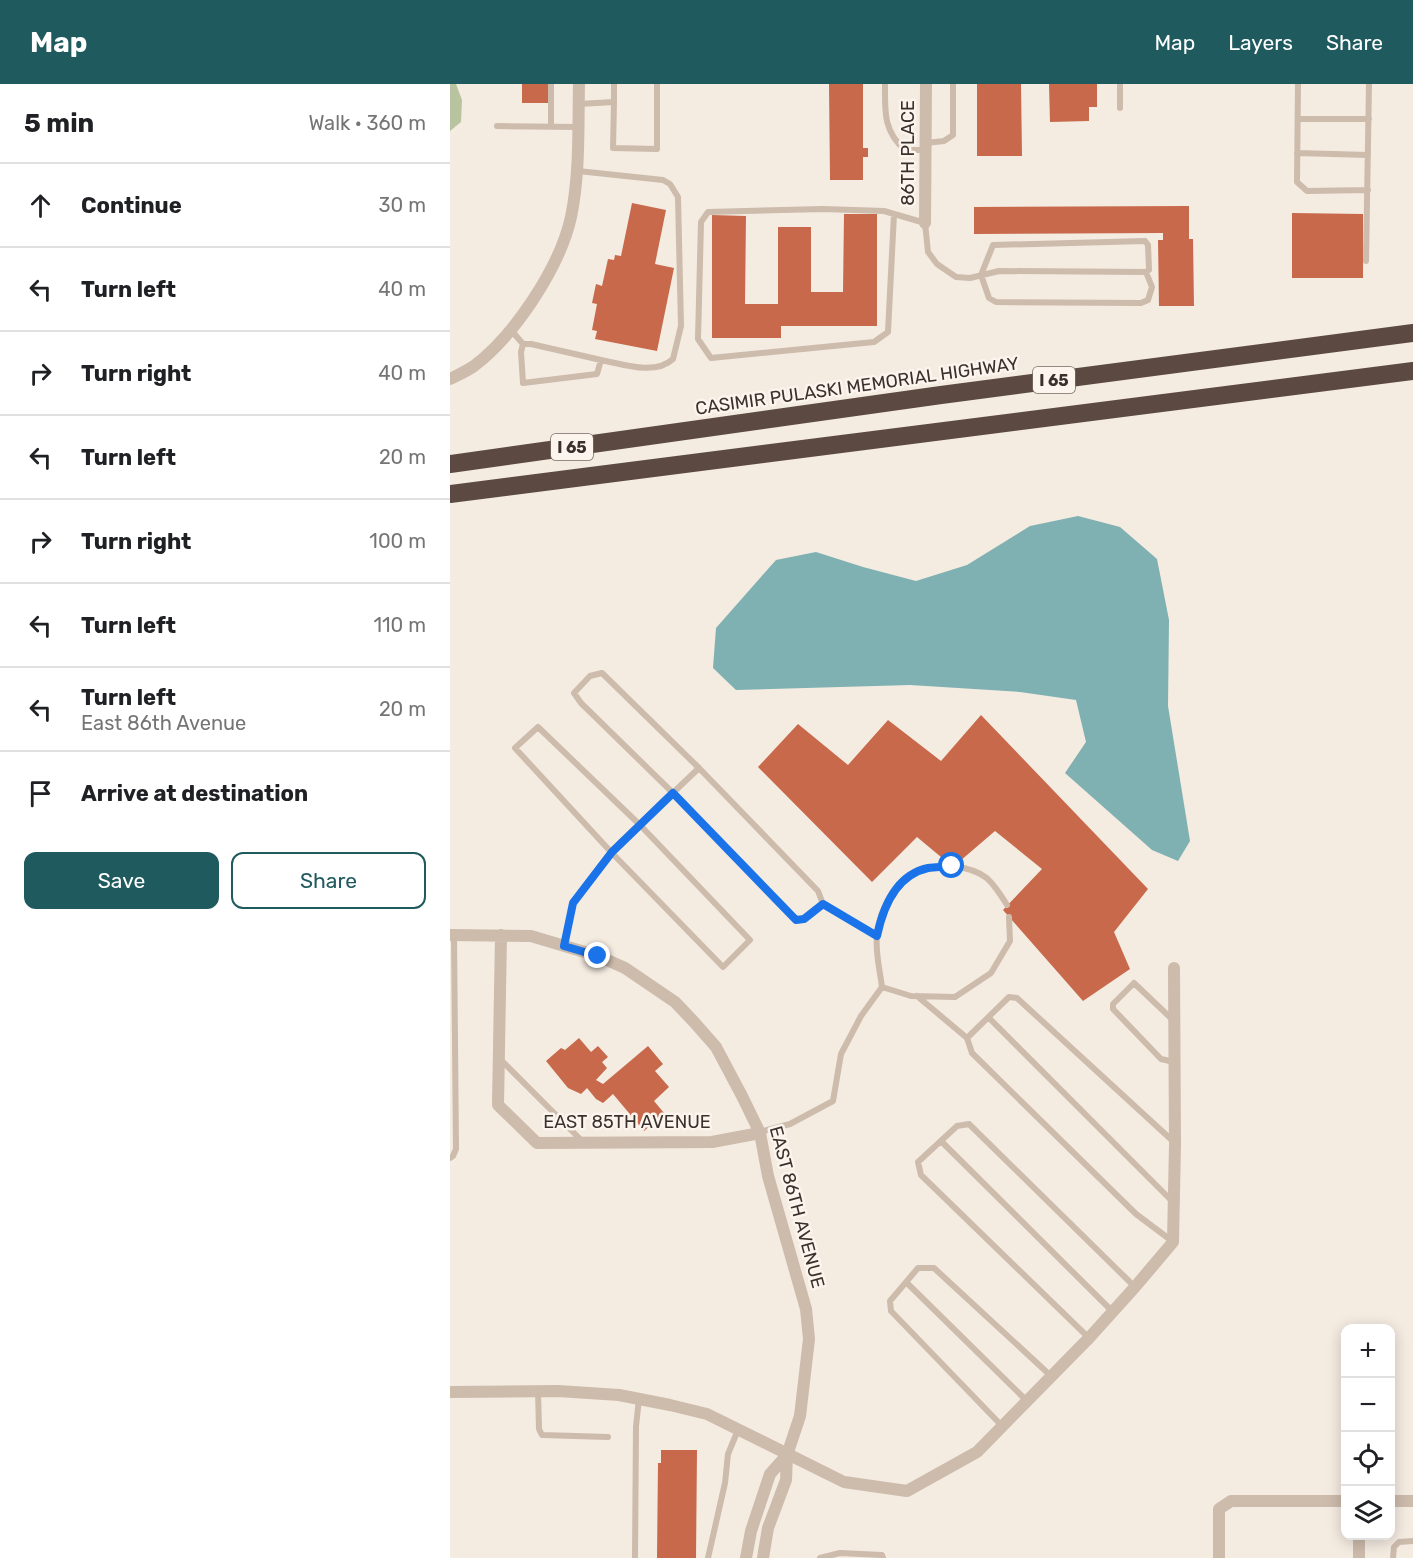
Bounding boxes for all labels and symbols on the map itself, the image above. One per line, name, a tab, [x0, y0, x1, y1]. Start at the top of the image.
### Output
street label: 86TH PLACE	[897, 100, 919, 206]
street label: CASIMIR PULASKI MEMORIAL HIGHWAY	[694, 352, 1021, 420]
road number: I 65	[1033, 367, 1075, 393]
road number: I 65	[551, 434, 593, 460]
route start	[938, 852, 964, 878]
route end	[584, 942, 610, 968]
street label: EAST 85TH AVENUE	[543, 1111, 711, 1133]
street label: EAST 86TH AVENUE	[765, 1124, 829, 1290]

